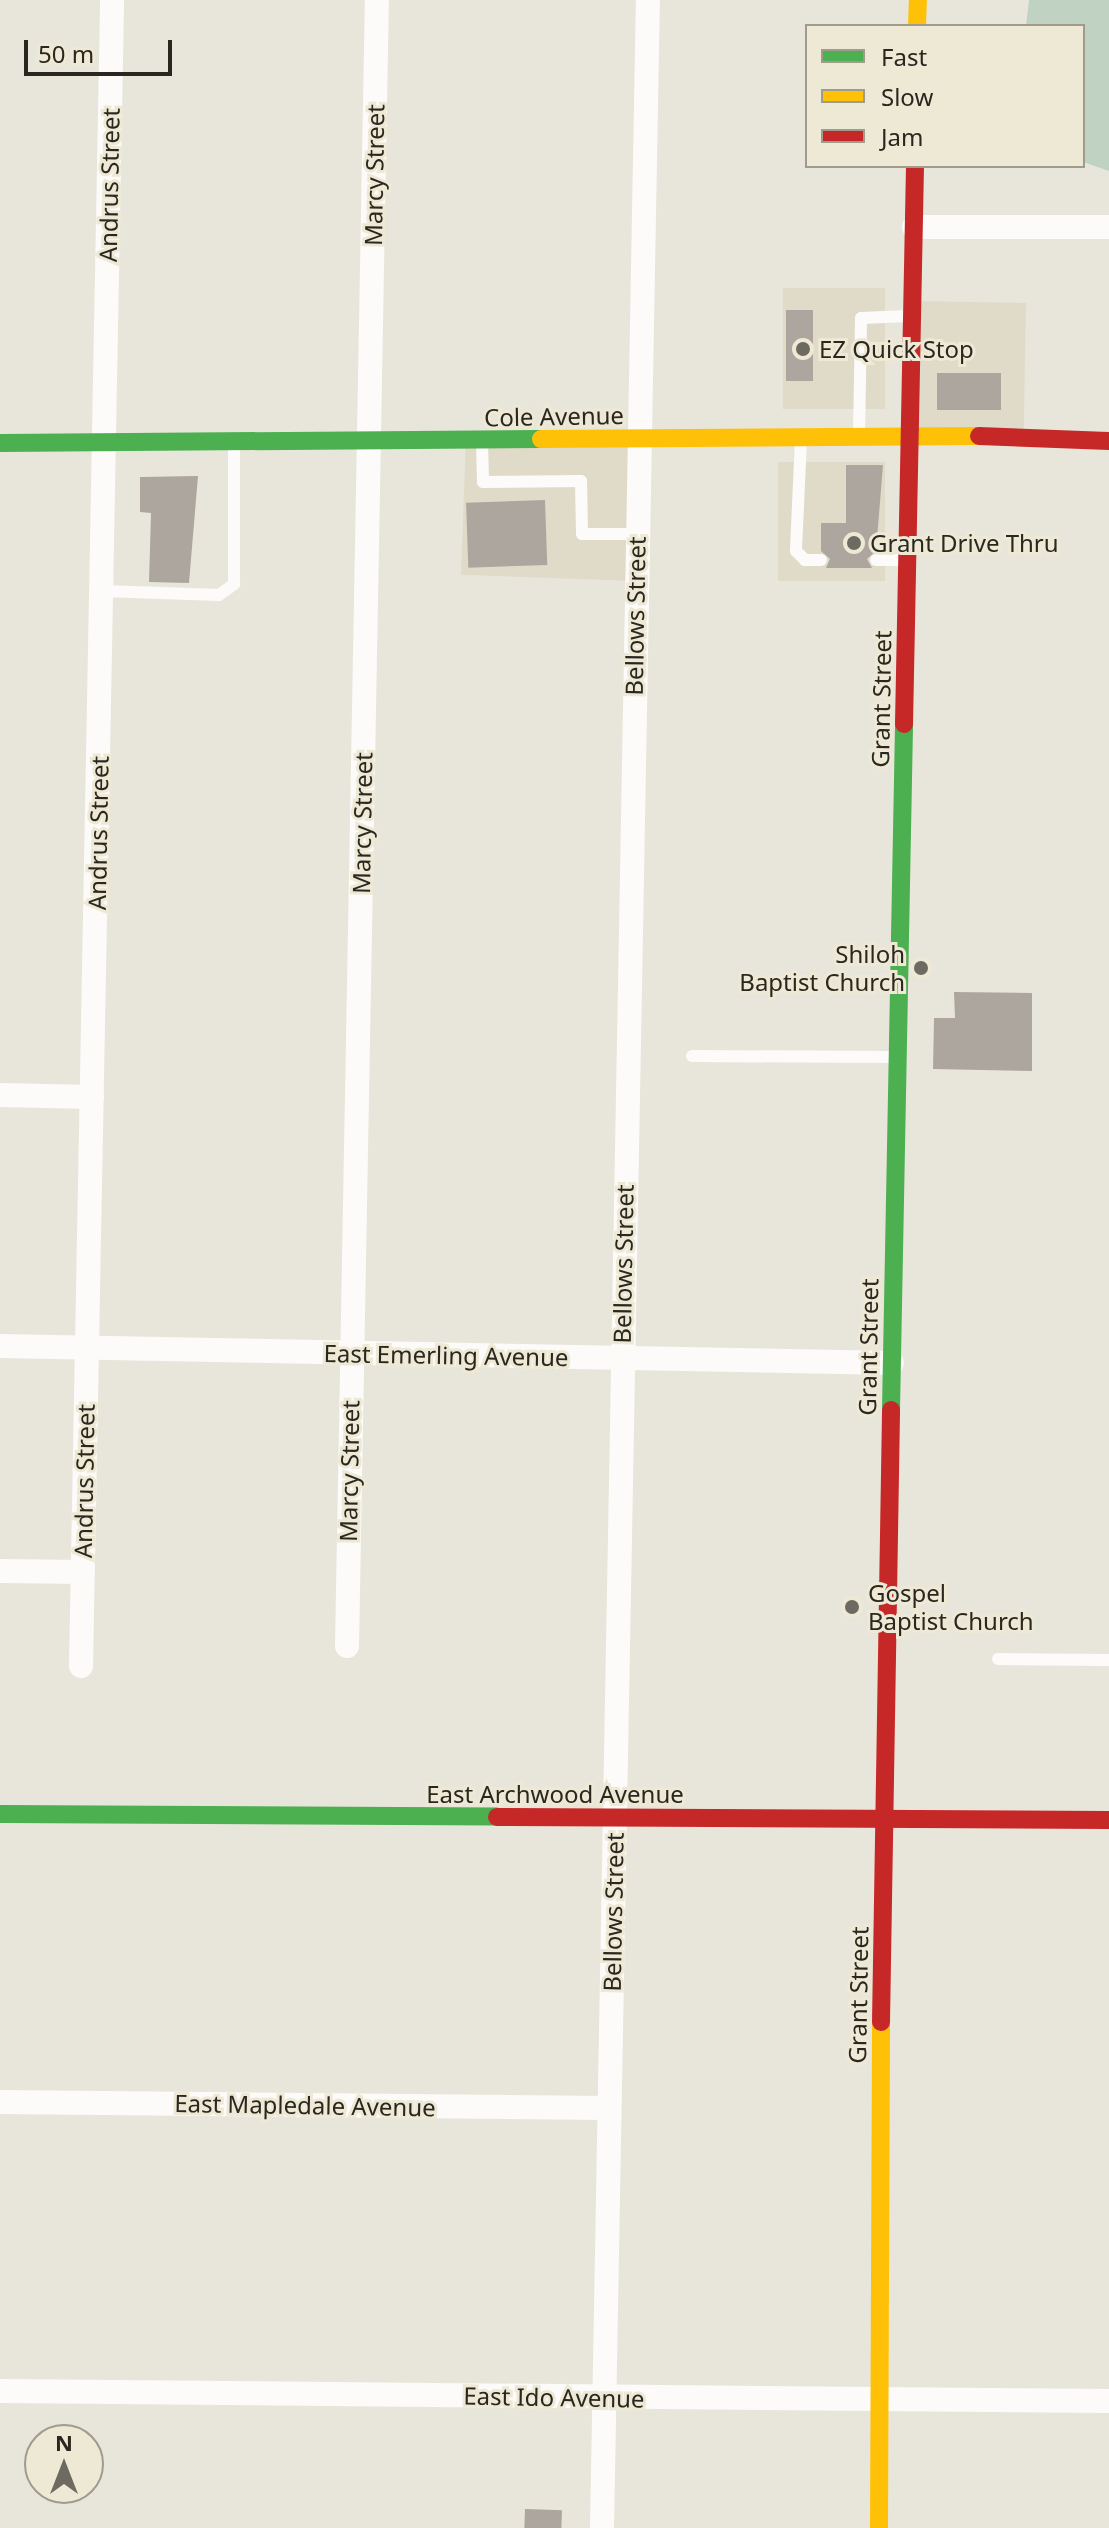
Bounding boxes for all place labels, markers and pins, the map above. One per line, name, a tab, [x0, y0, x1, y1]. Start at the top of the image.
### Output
place label: EZ Quick Stop	[819, 335, 974, 363]
marker: EZ Quick Stop	[794, 340, 812, 358]
place label: Grant Drive Thru	[870, 529, 1059, 557]
marker: Grant Drive Thru	[845, 534, 863, 552]
place label: Shiloh Baptist Church	[739, 940, 905, 996]
marker: Shiloh Baptist Church	[912, 959, 930, 977]
place label: Gospel Baptist Church	[868, 1579, 1034, 1635]
marker: Gospel Baptist Church	[843, 1598, 861, 1616]

